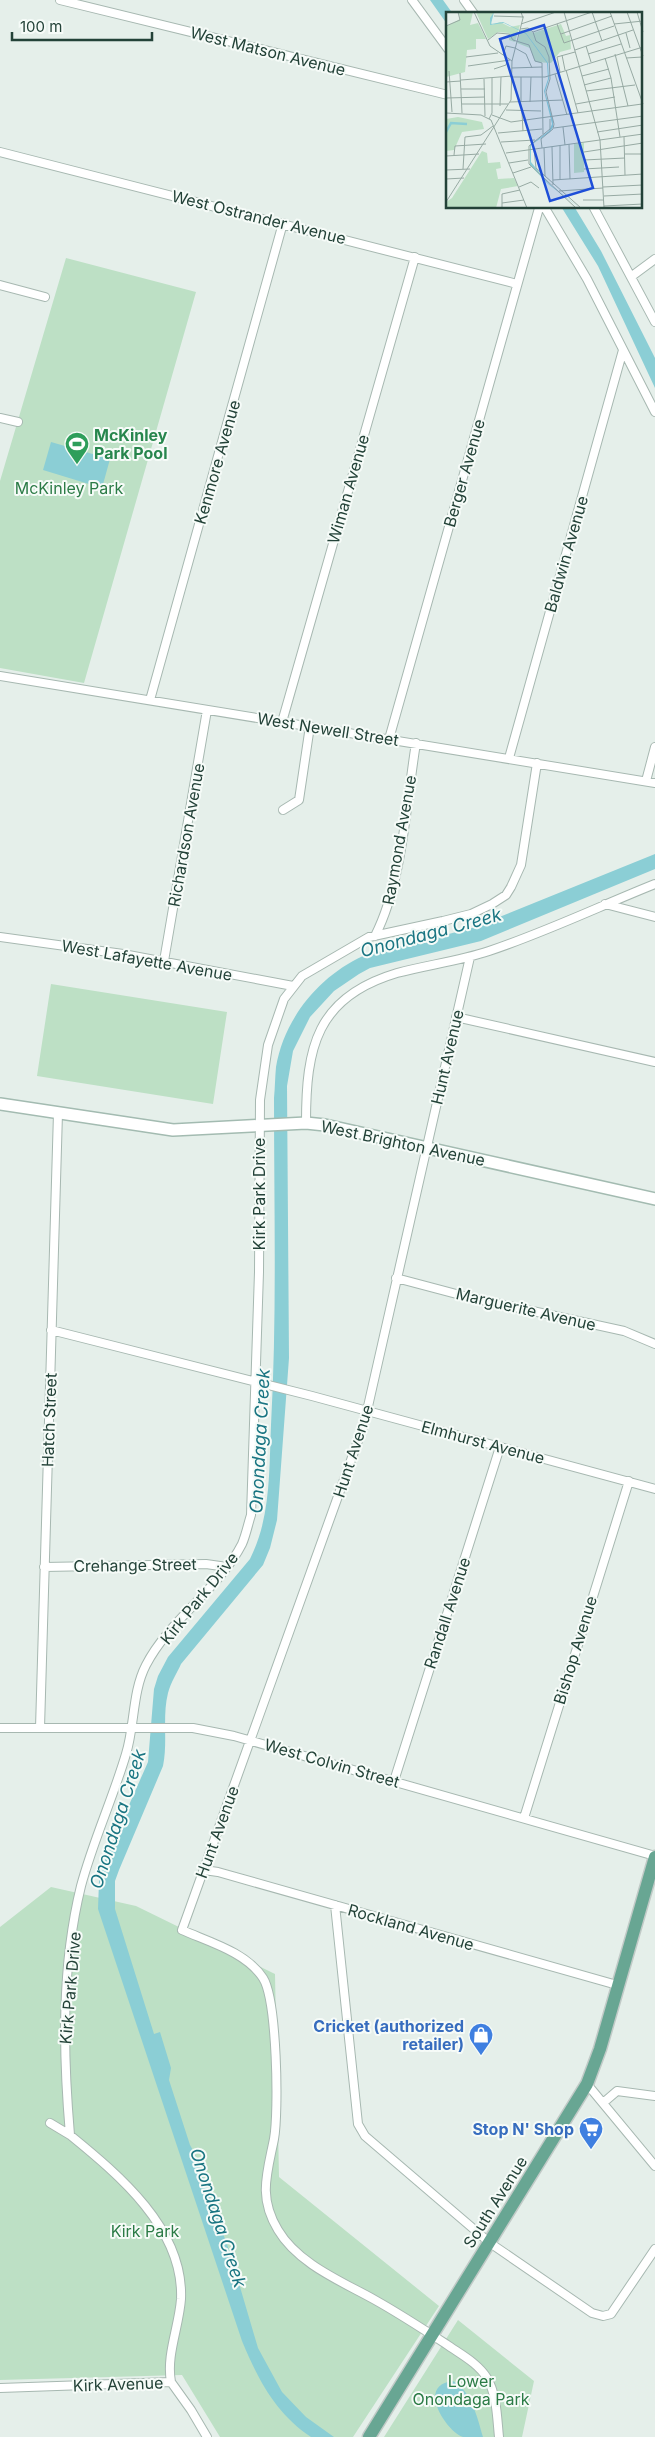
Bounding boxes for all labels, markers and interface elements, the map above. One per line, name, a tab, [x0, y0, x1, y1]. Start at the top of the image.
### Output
scale bar	[12, 10, 152, 42]
inset map	[446, 12, 642, 209]
text: 100 m	[20, 17, 62, 36]
street label: West Matson Avenue	[188, 22, 348, 80]
street label: West Ostrander Avenue	[170, 186, 348, 248]
street label: Kenmore Avenue	[190, 398, 244, 526]
street label: Berger Avenue	[439, 417, 489, 529]
place label: McKinley Park Pool	[94, 425, 168, 463]
sports icon: McKinley Park Pool	[64, 431, 90, 465]
street label: Wiman Avenue	[323, 432, 373, 546]
park label: McKinley Park	[15, 478, 124, 498]
street label: Baldwin Avenue	[540, 493, 592, 615]
street label: West Newell Street	[256, 708, 400, 750]
street label: Richardson Avenue	[164, 762, 208, 908]
street label: Raymond Avenue	[378, 773, 420, 907]
water label: Onondaga Creek	[358, 903, 505, 961]
street label: West Lafayette Avenue	[60, 935, 234, 985]
street label: Hunt Avenue	[426, 1008, 468, 1106]
street label: West Brighton Avenue	[319, 1116, 487, 1170]
street label: Kirk Park Drive	[249, 1138, 269, 1250]
street label: Marguerite Avenue	[454, 1283, 598, 1335]
water label: Onondaga Creek	[245, 1367, 274, 1514]
street label: Hatch Street	[37, 1373, 61, 1467]
street label: Hunt Avenue	[329, 1402, 377, 1500]
street label: Elmhurst Avenue	[419, 1416, 547, 1468]
street label: Kirk Park Drive	[156, 1548, 242, 1648]
street label: Crehange Street	[73, 1554, 197, 1576]
street label: Randall Avenue	[420, 1555, 474, 1671]
street label: Bishop Avenue	[549, 1593, 601, 1707]
street label: West Colvin Street	[262, 1734, 402, 1792]
water label: Onondaga Creek	[85, 1745, 150, 1891]
street label: Hunt Avenue	[191, 1783, 243, 1881]
street label: Rockland Avenue	[346, 1899, 476, 1955]
street label: Kirk Park Drive	[55, 1931, 85, 2045]
place label: Cricket (authorized retailer)	[313, 2016, 464, 2054]
shop icon: Cricket (authorized retailer)	[468, 2022, 494, 2056]
supermarket icon: Stop N' Shop	[578, 2116, 604, 2150]
place label: Stop N' Shop	[472, 2119, 574, 2139]
water label: Onondaga Creek	[186, 2145, 251, 2291]
street label: South Avenue	[459, 2152, 531, 2252]
park label: Kirk Park	[111, 2221, 180, 2241]
park label: Lower Onondaga Park	[412, 2371, 530, 2409]
street label: Kirk Avenue	[72, 2372, 164, 2396]

